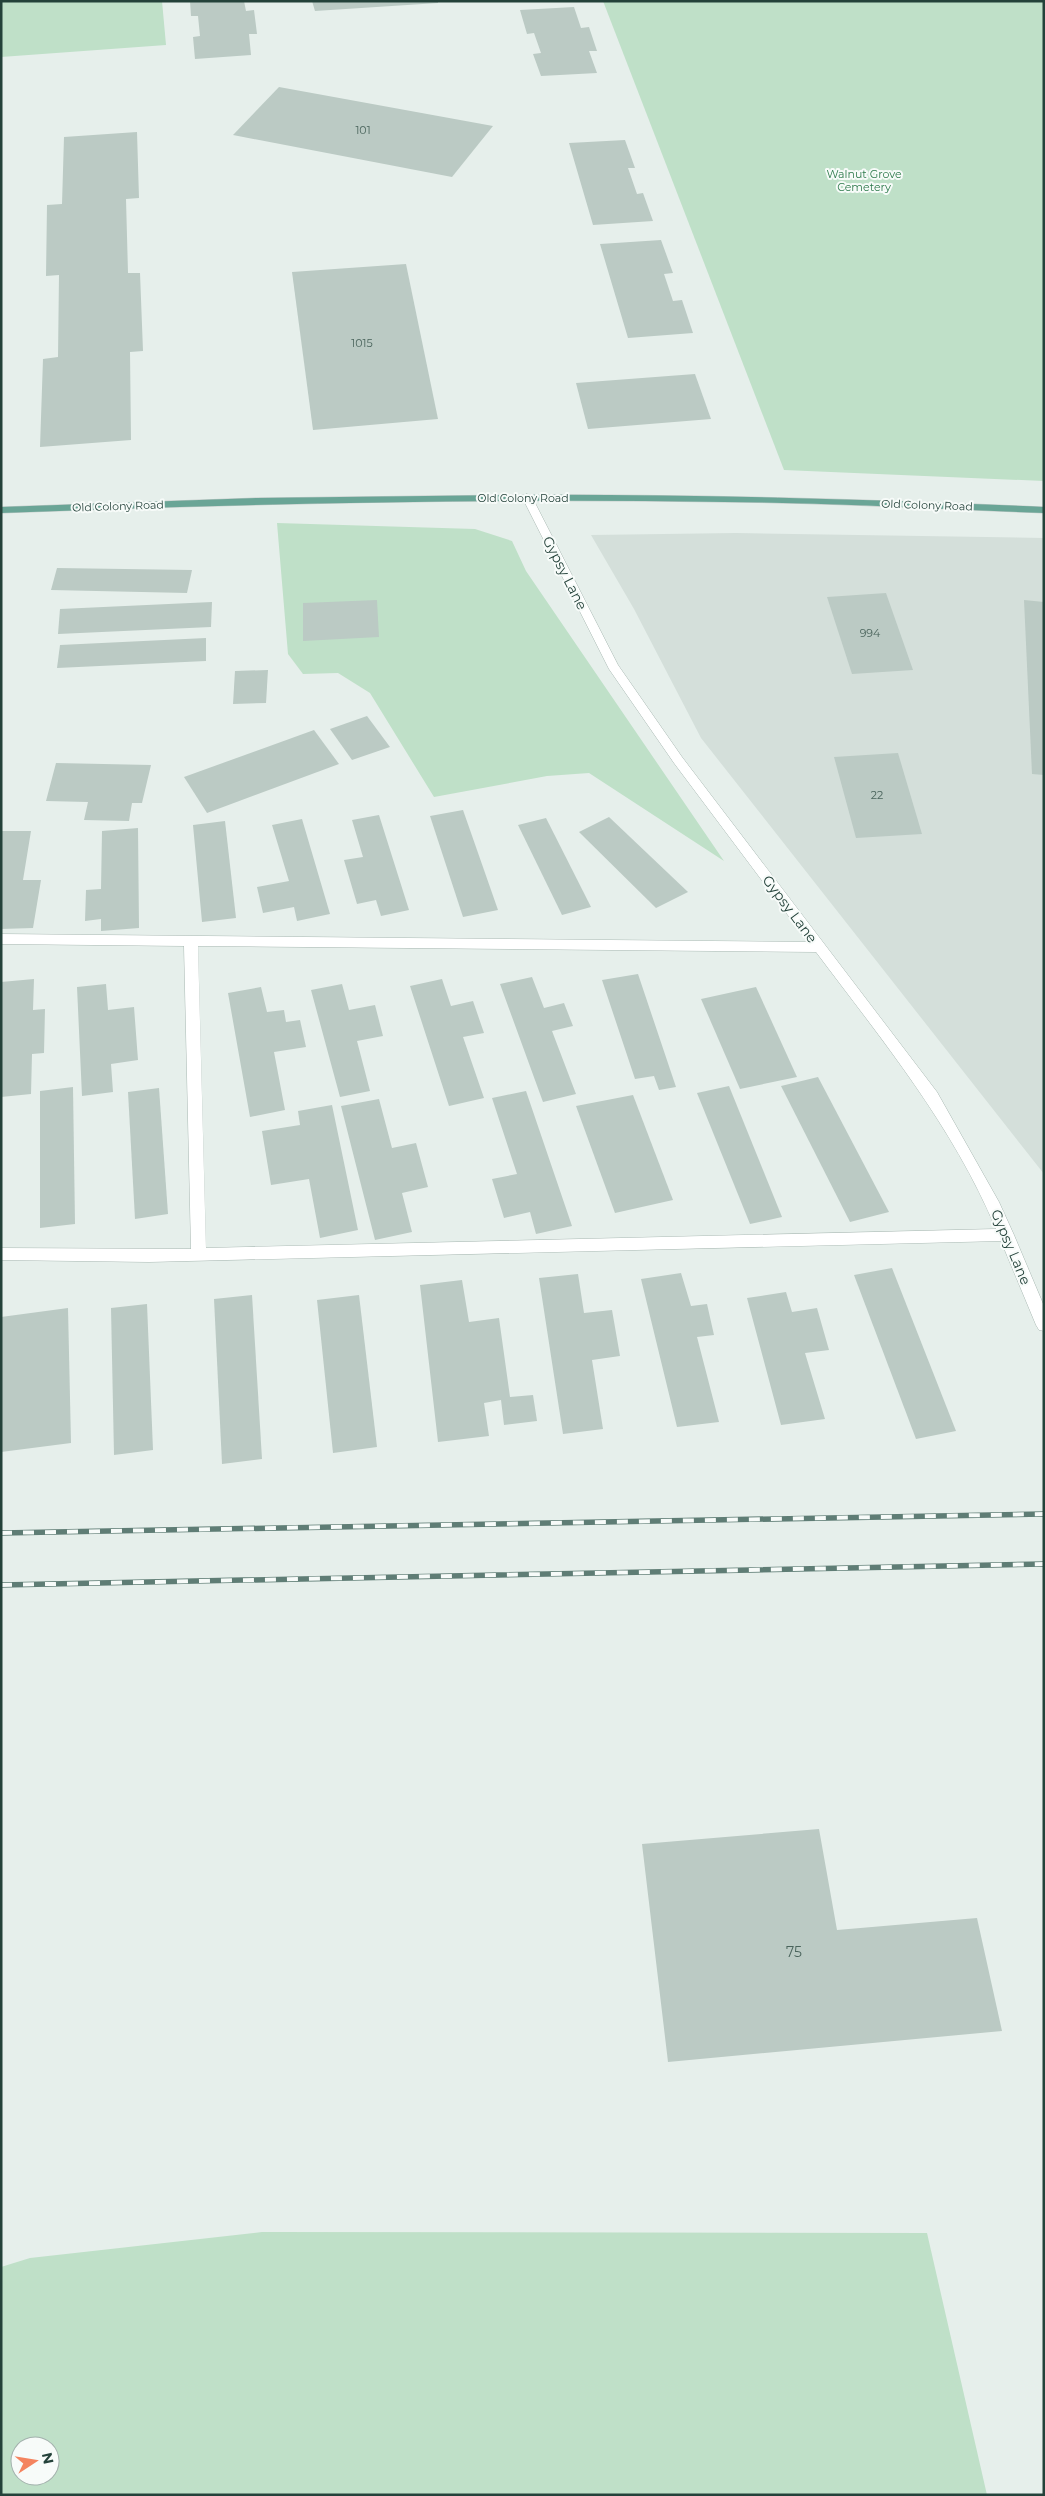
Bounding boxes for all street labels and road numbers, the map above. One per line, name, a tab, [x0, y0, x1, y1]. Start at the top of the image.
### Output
street label: Old Colony Road	[477, 491, 569, 505]
street label: Old Colony Road	[881, 496, 973, 514]
street label: Old Colony Road	[72, 497, 164, 515]
street label: Gypsy Lane	[539, 533, 591, 613]
street label: Gypsy Lane	[759, 871, 821, 947]
street label: Gypsy Lane	[987, 1206, 1035, 1288]

